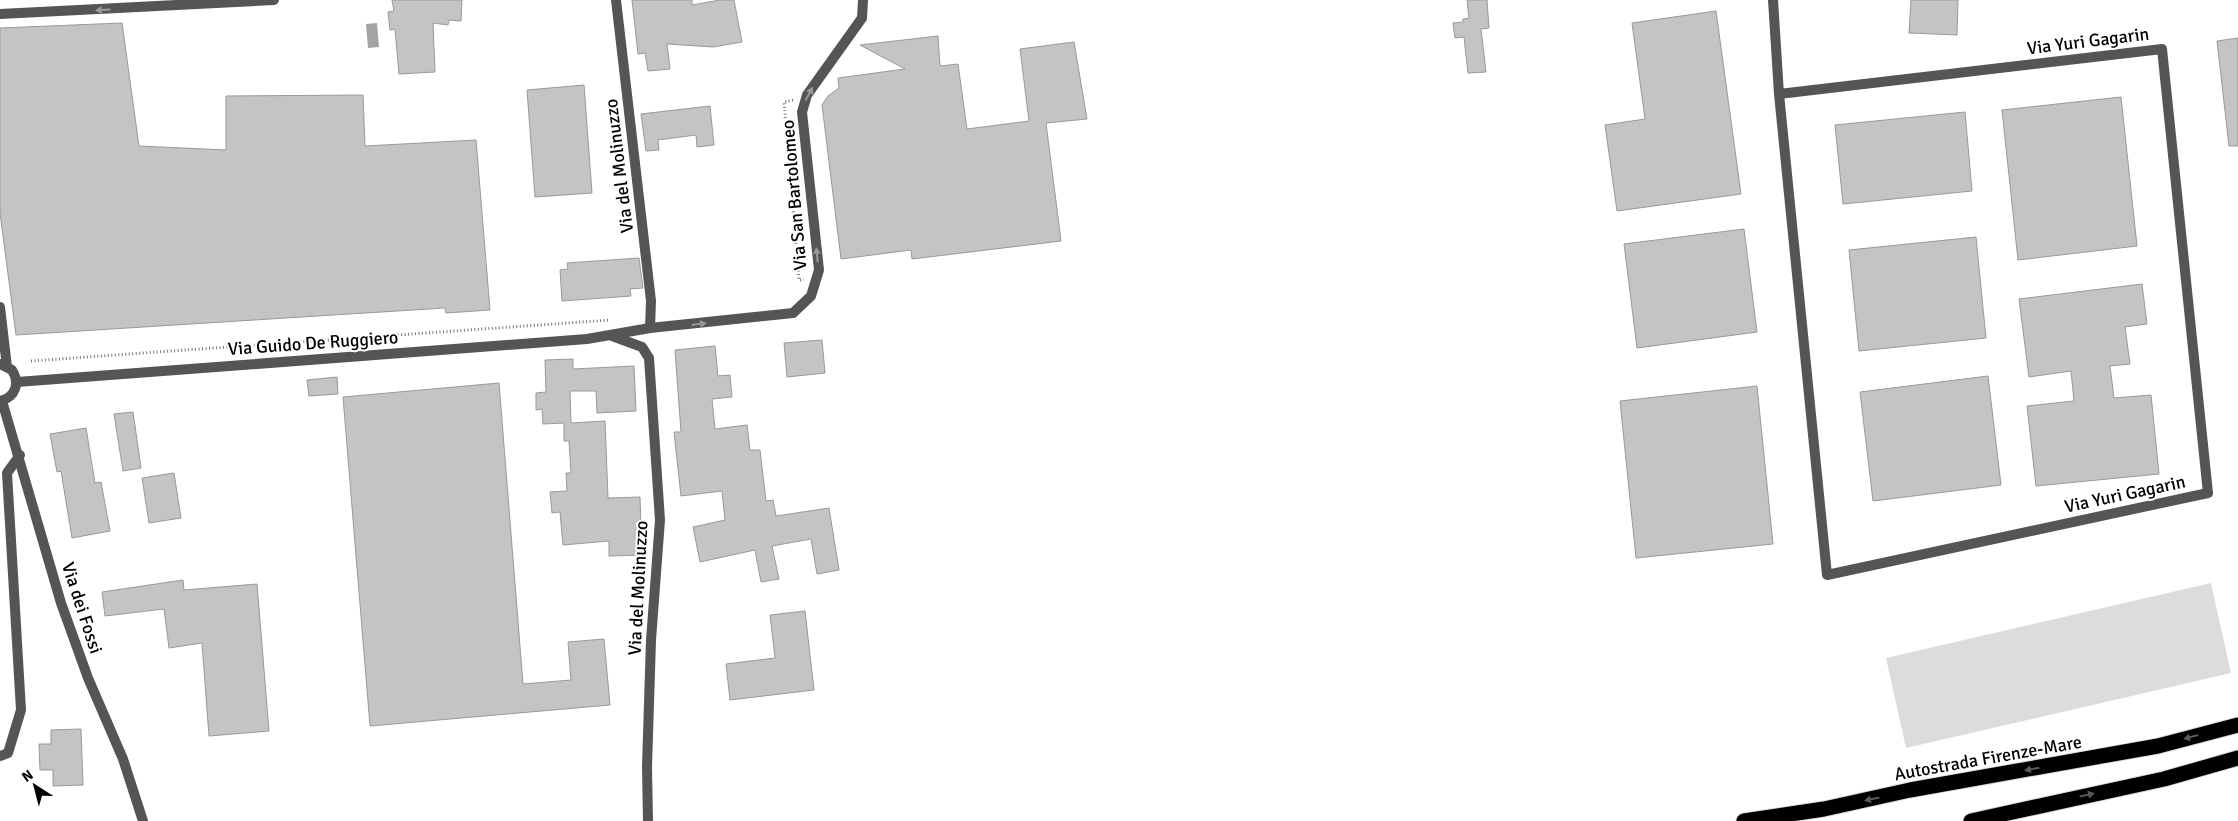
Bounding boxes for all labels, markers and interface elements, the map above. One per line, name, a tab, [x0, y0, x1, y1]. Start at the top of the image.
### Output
one-way arrow	[95, 6, 111, 14]
street label: Via Yuri Gagarin	[2026, 23, 2150, 59]
one-way arrow	[805, 87, 813, 102]
street label: Via del Molinuzzo	[600, 98, 638, 234]
street label: Via San Bartolomeo	[776, 119, 812, 271]
one-way arrow	[813, 246, 821, 262]
one-way arrow	[691, 320, 707, 328]
street label: Via Guido De Ruggiero	[227, 326, 399, 360]
street label: Via Yuri Gagarin	[2062, 470, 2188, 518]
street label: Via del Molinuzzo	[623, 520, 653, 656]
street label: Via dei Fossi	[57, 560, 107, 656]
street label: Autostrada Firenze-Mare	[1893, 731, 2083, 785]
one-way arrow	[2183, 733, 2198, 741]
north arrow	[10, 761, 60, 811]
one-way arrow	[2023, 765, 2039, 773]
text: N	[19, 766, 37, 786]
one-way arrow	[2080, 791, 2096, 799]
one-way arrow	[1863, 795, 1879, 803]

